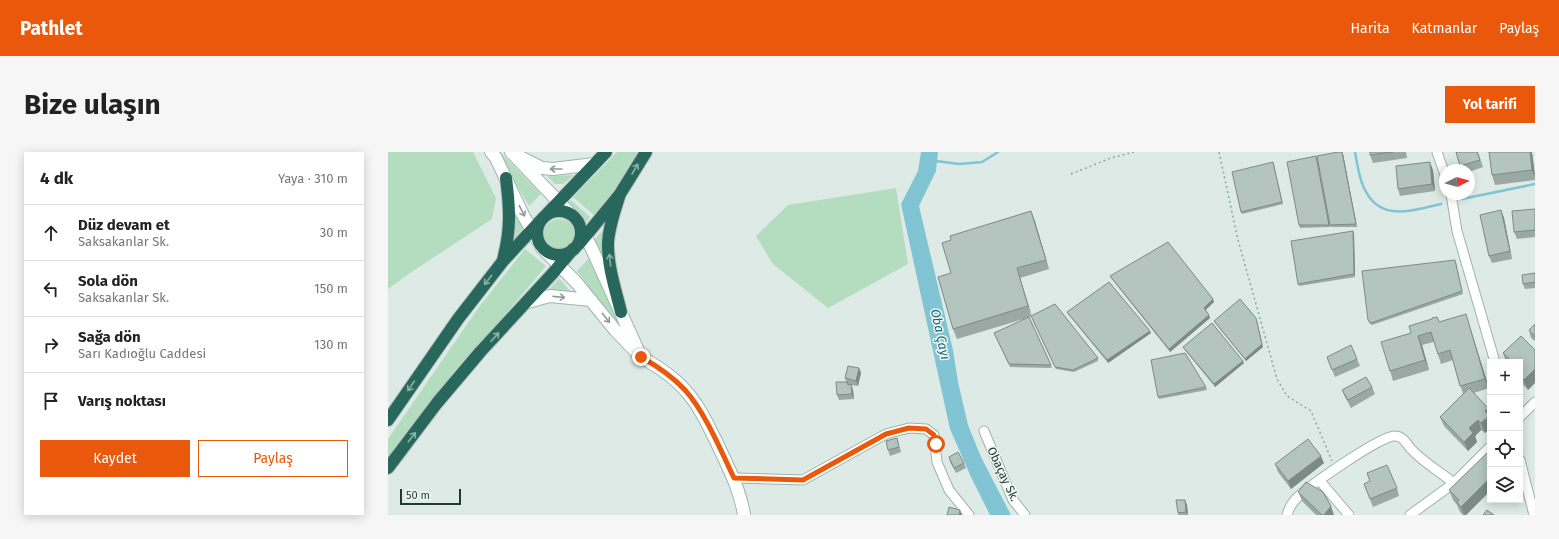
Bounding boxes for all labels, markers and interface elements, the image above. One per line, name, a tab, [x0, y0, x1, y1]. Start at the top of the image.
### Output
text: Pathlet	[20, 17, 83, 40]
text: Harita	[1351, 20, 1390, 37]
text: Katmanlar	[1412, 20, 1477, 37]
text: Paylaş	[1499, 20, 1539, 37]
button: Yol tarifi	[1445, 86, 1535, 123]
text: Bize ulaşın	[24, 88, 161, 121]
one-way arrow	[632, 163, 640, 175]
north arrow	[1439, 164, 1475, 200]
one-way arrow	[550, 165, 563, 173]
text: 4 dk	[40, 168, 73, 189]
text: Yaya · 310 m	[278, 171, 348, 186]
one-way arrow	[519, 205, 526, 217]
text: Düz devam et	[78, 216, 170, 234]
icon: ahead	[40, 222, 62, 244]
text: 30 m	[320, 225, 348, 240]
text: Saksakanlar Sk.	[78, 234, 169, 249]
one-way arrow	[606, 254, 613, 267]
text: Sola dön	[78, 272, 138, 290]
one-way arrow	[483, 275, 492, 286]
icon: left	[40, 278, 62, 300]
text: 150 m	[314, 281, 348, 296]
text: Saksakanlar Sk.	[78, 290, 169, 305]
one-way arrow	[552, 293, 565, 300]
water label: Oba Çayı	[928, 307, 953, 361]
one-way arrow	[601, 312, 610, 323]
text: Sağa dön	[78, 328, 141, 346]
one-way arrow	[490, 332, 500, 342]
icon: right	[40, 334, 62, 356]
text: 130 m	[314, 337, 348, 352]
text: Sarı Kadıoğlu Caddesi	[78, 346, 206, 361]
route end	[632, 348, 650, 366]
map controls	[1487, 359, 1523, 503]
button: +	[1487, 359, 1523, 395]
one-way arrow	[407, 380, 416, 391]
icon: arrive	[40, 390, 62, 412]
text: Varış noktası	[78, 392, 166, 410]
button: −	[1487, 395, 1523, 431]
one-way arrow	[408, 431, 416, 442]
button: locate	[1487, 431, 1523, 467]
route start	[927, 435, 945, 453]
button: Kaydet	[40, 440, 190, 477]
button: Paylaş	[198, 440, 348, 477]
street label: Obaçay Sk.	[984, 445, 1022, 504]
button: layers	[1487, 467, 1523, 503]
scale bar	[400, 487, 461, 506]
text: 50 m	[406, 489, 430, 502]

